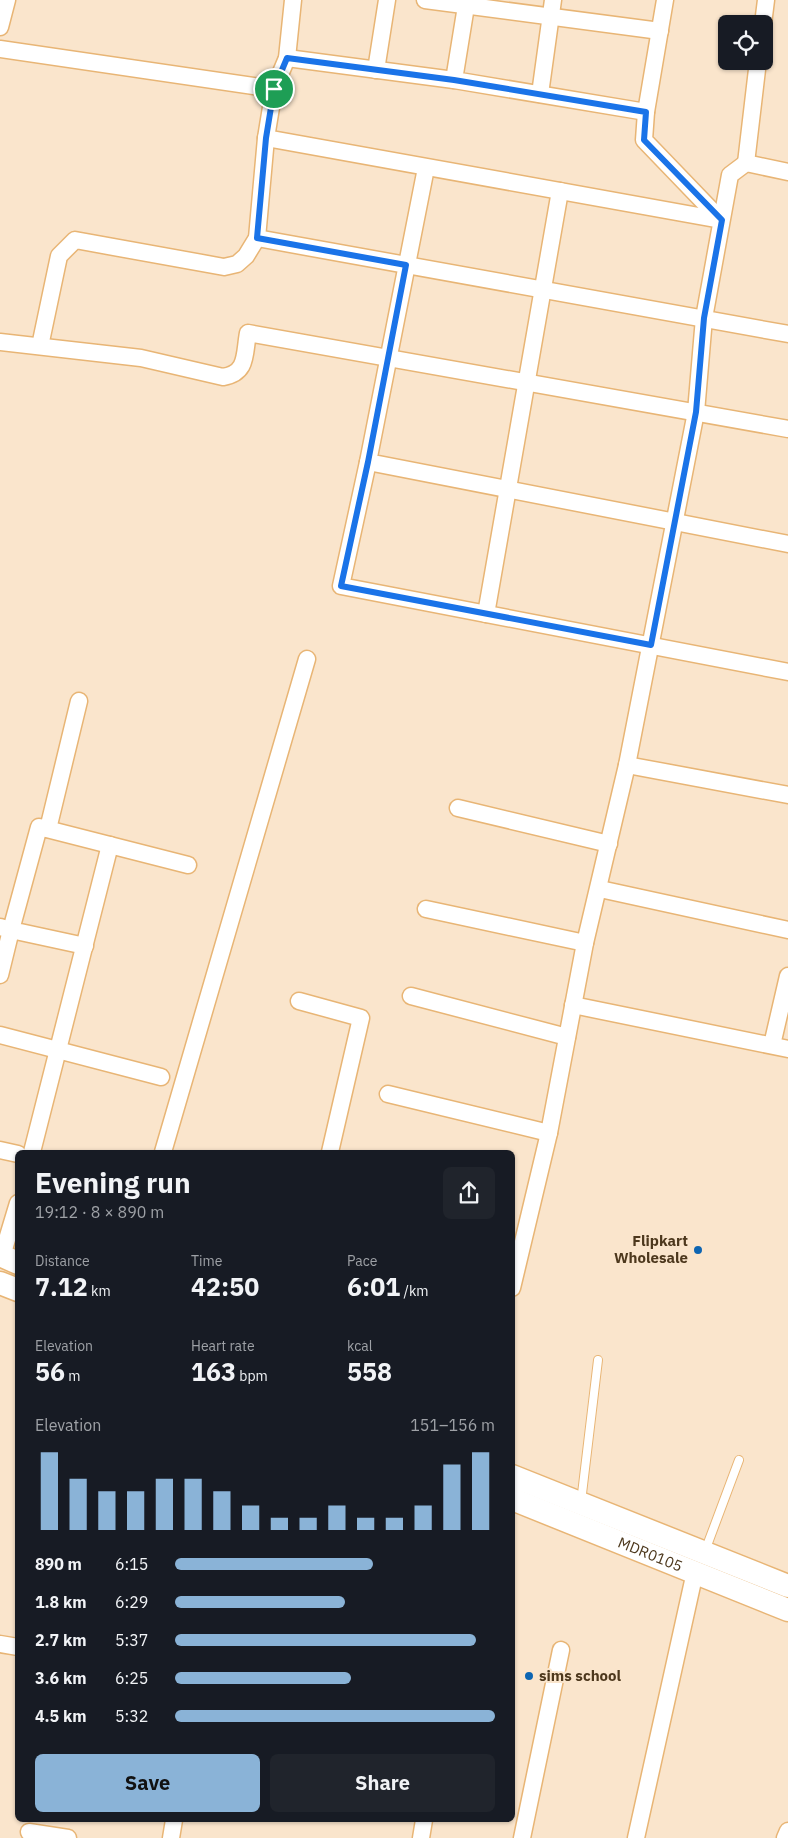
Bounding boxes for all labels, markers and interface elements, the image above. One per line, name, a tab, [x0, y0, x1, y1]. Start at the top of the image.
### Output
map controls	[718, 15, 773, 70]
button: locate	[718, 15, 773, 70]
pin	[253, 68, 295, 110]
icon: arrive	[260, 75, 288, 103]
text: Evening run	[35, 1164, 191, 1201]
button: share	[443, 1167, 495, 1219]
text: 19:12 · 8 × 890 m	[35, 1202, 164, 1222]
place label: Flipkart Wholesale	[614, 1231, 688, 1267]
marker: Flipkart Wholesale	[692, 1244, 704, 1256]
text: Distance	[35, 1252, 90, 1270]
text: Time	[191, 1252, 222, 1270]
text: Pace	[347, 1252, 377, 1270]
text: 7.12	[35, 1270, 88, 1303]
text: 42:50	[191, 1270, 259, 1303]
text: 6:01	[347, 1270, 400, 1303]
text: km	[88, 1282, 111, 1300]
text: /km	[400, 1282, 429, 1300]
text: Elevation	[35, 1337, 93, 1355]
text: Heart rate	[191, 1337, 255, 1355]
text: kcal	[347, 1337, 372, 1355]
text: 56	[35, 1355, 65, 1388]
text: 163	[191, 1355, 236, 1388]
text: 558	[347, 1355, 392, 1388]
text: m	[65, 1367, 81, 1385]
text: bpm	[236, 1367, 268, 1385]
text: Elevation	[35, 1415, 101, 1435]
text: 151–156 m	[410, 1415, 495, 1435]
street label: MDR0105	[615, 1533, 685, 1576]
text: 890 m	[35, 1554, 82, 1574]
text: 6:15	[115, 1554, 148, 1574]
text: 1.8 km	[35, 1592, 86, 1612]
text: 6:29	[115, 1592, 148, 1612]
text: 2.7 km	[35, 1630, 86, 1650]
text: 5:37	[115, 1630, 148, 1650]
place label: sims school	[539, 1666, 622, 1685]
text: 3.6 km	[35, 1668, 86, 1688]
text: 6:25	[115, 1668, 148, 1688]
marker: sims school	[523, 1670, 535, 1682]
text: 4.5 km	[35, 1706, 86, 1726]
text: 5:32	[115, 1706, 148, 1726]
button: Save	[35, 1754, 260, 1812]
button: Share	[270, 1754, 495, 1812]

